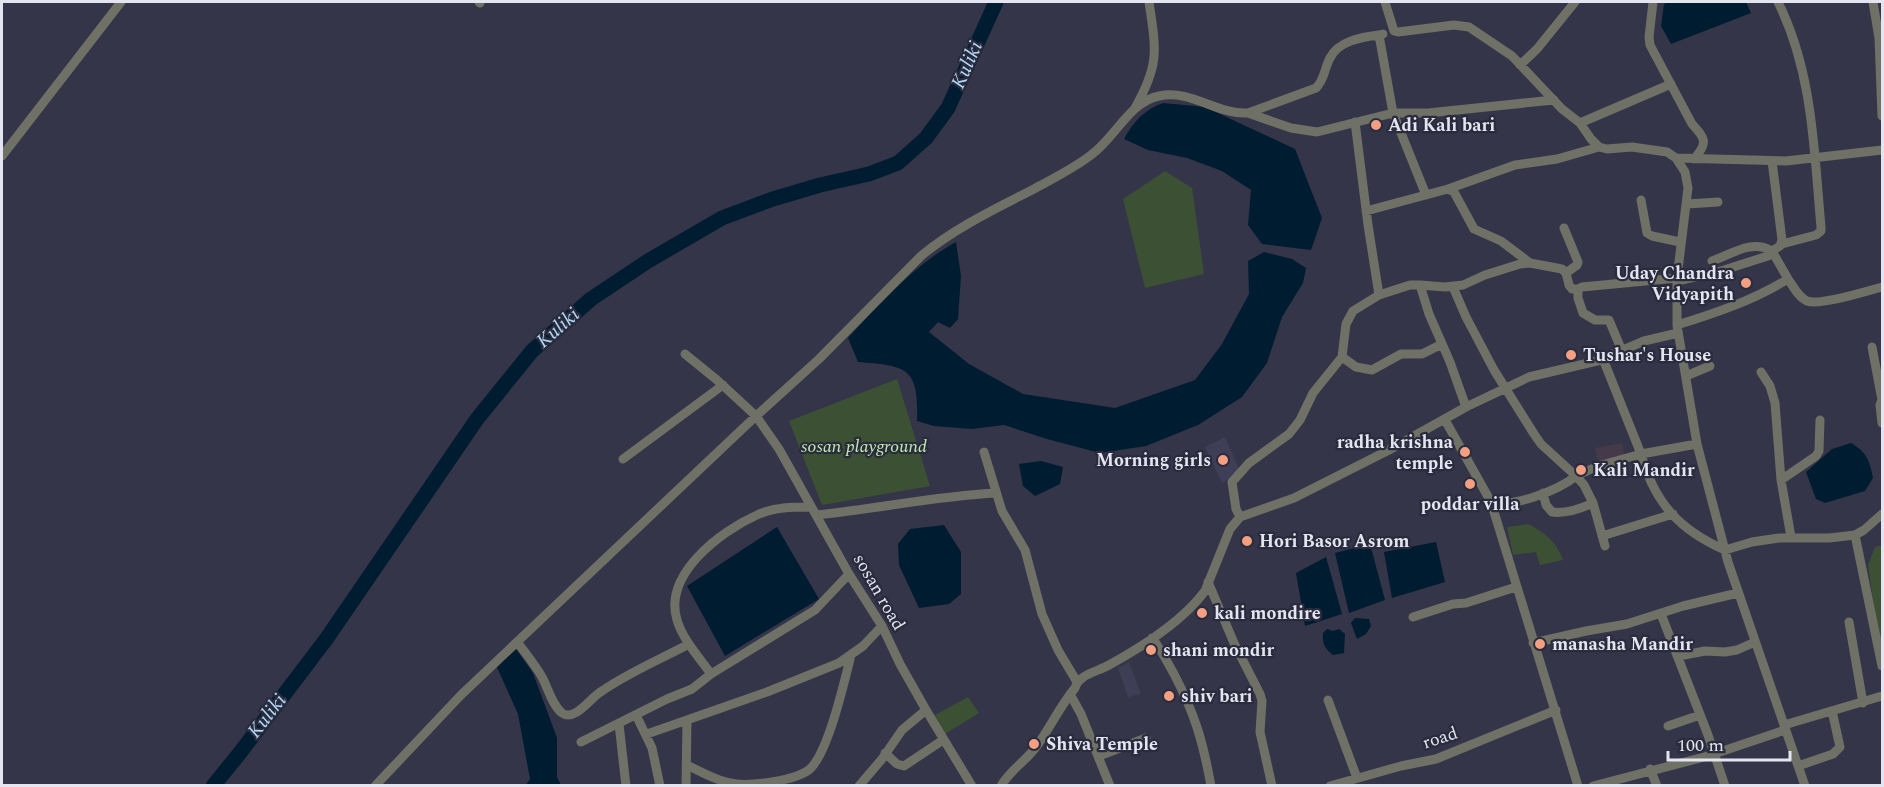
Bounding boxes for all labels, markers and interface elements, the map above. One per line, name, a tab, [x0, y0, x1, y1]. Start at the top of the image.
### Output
water label: Kuliki	[943, 36, 991, 94]
place label: Adi Kali bari	[1388, 112, 1495, 139]
marker: Adi Kali bari	[1369, 118, 1383, 132]
place label: Uday Chandra Vidyapith	[1615, 260, 1735, 308]
marker: Uday Chandra Vidyapith	[1739, 276, 1753, 290]
water label: Kuliki	[529, 300, 587, 356]
place label: Tushar's House	[1583, 342, 1711, 369]
marker: Tushar's House	[1564, 348, 1578, 362]
place label: radha krishna temple	[1337, 429, 1454, 477]
park label: sosan playground	[801, 433, 927, 460]
marker: radha krishna temple	[1458, 445, 1472, 459]
place label: Morning girls	[1096, 447, 1211, 474]
marker: Morning girls	[1216, 453, 1230, 467]
place label: Kali Mandir	[1593, 457, 1695, 484]
marker: Kali Mandir	[1574, 463, 1588, 477]
marker: poddar villa	[1463, 477, 1477, 491]
place label: poddar villa	[1420, 491, 1520, 518]
place label: Hori Basor Asrom	[1259, 528, 1409, 555]
marker: Hori Basor Asrom	[1240, 534, 1254, 548]
street label: sosan road	[846, 548, 912, 636]
place label: kali mondire	[1214, 600, 1321, 627]
marker: kali mondire	[1195, 606, 1209, 620]
place label: manasha Mandir	[1552, 631, 1693, 658]
place label: shani mondir	[1163, 637, 1274, 664]
marker: manasha Mandir	[1533, 637, 1547, 651]
marker: shani mondir	[1144, 643, 1158, 657]
place label: shiv bari	[1181, 683, 1253, 710]
water label: Kuliki	[240, 687, 294, 745]
marker: shiv bari	[1162, 689, 1176, 703]
street label: road	[1419, 720, 1461, 756]
scale bar	[1668, 724, 1790, 762]
place label: Shiva Temple	[1046, 731, 1158, 758]
text: 100 m	[1677, 732, 1724, 759]
marker: Shiva Temple	[1027, 737, 1041, 751]

